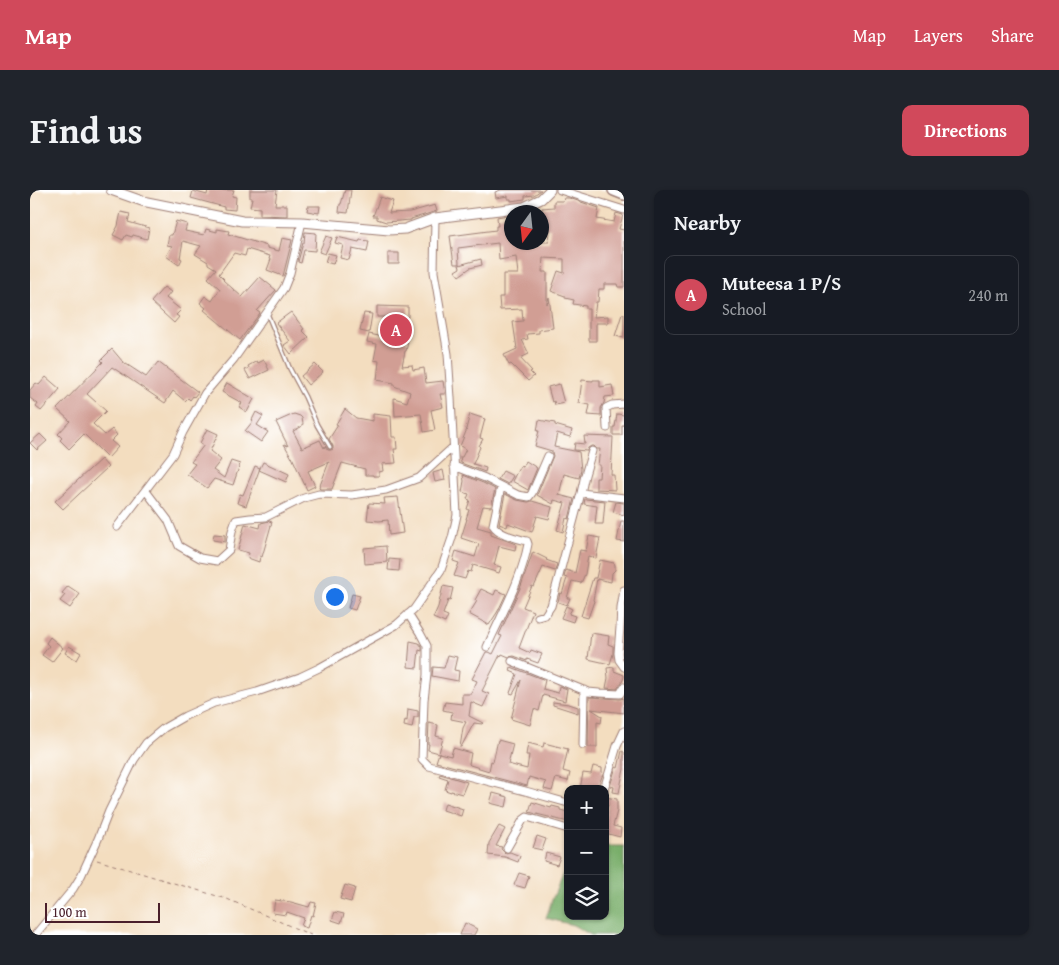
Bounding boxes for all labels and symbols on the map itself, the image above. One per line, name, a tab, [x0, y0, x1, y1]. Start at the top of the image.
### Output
north arrow	[504, 205, 549, 250]
pin: A	[380, 311, 412, 349]
your location	[322, 584, 348, 610]
scale bar	[45, 900, 160, 923]

